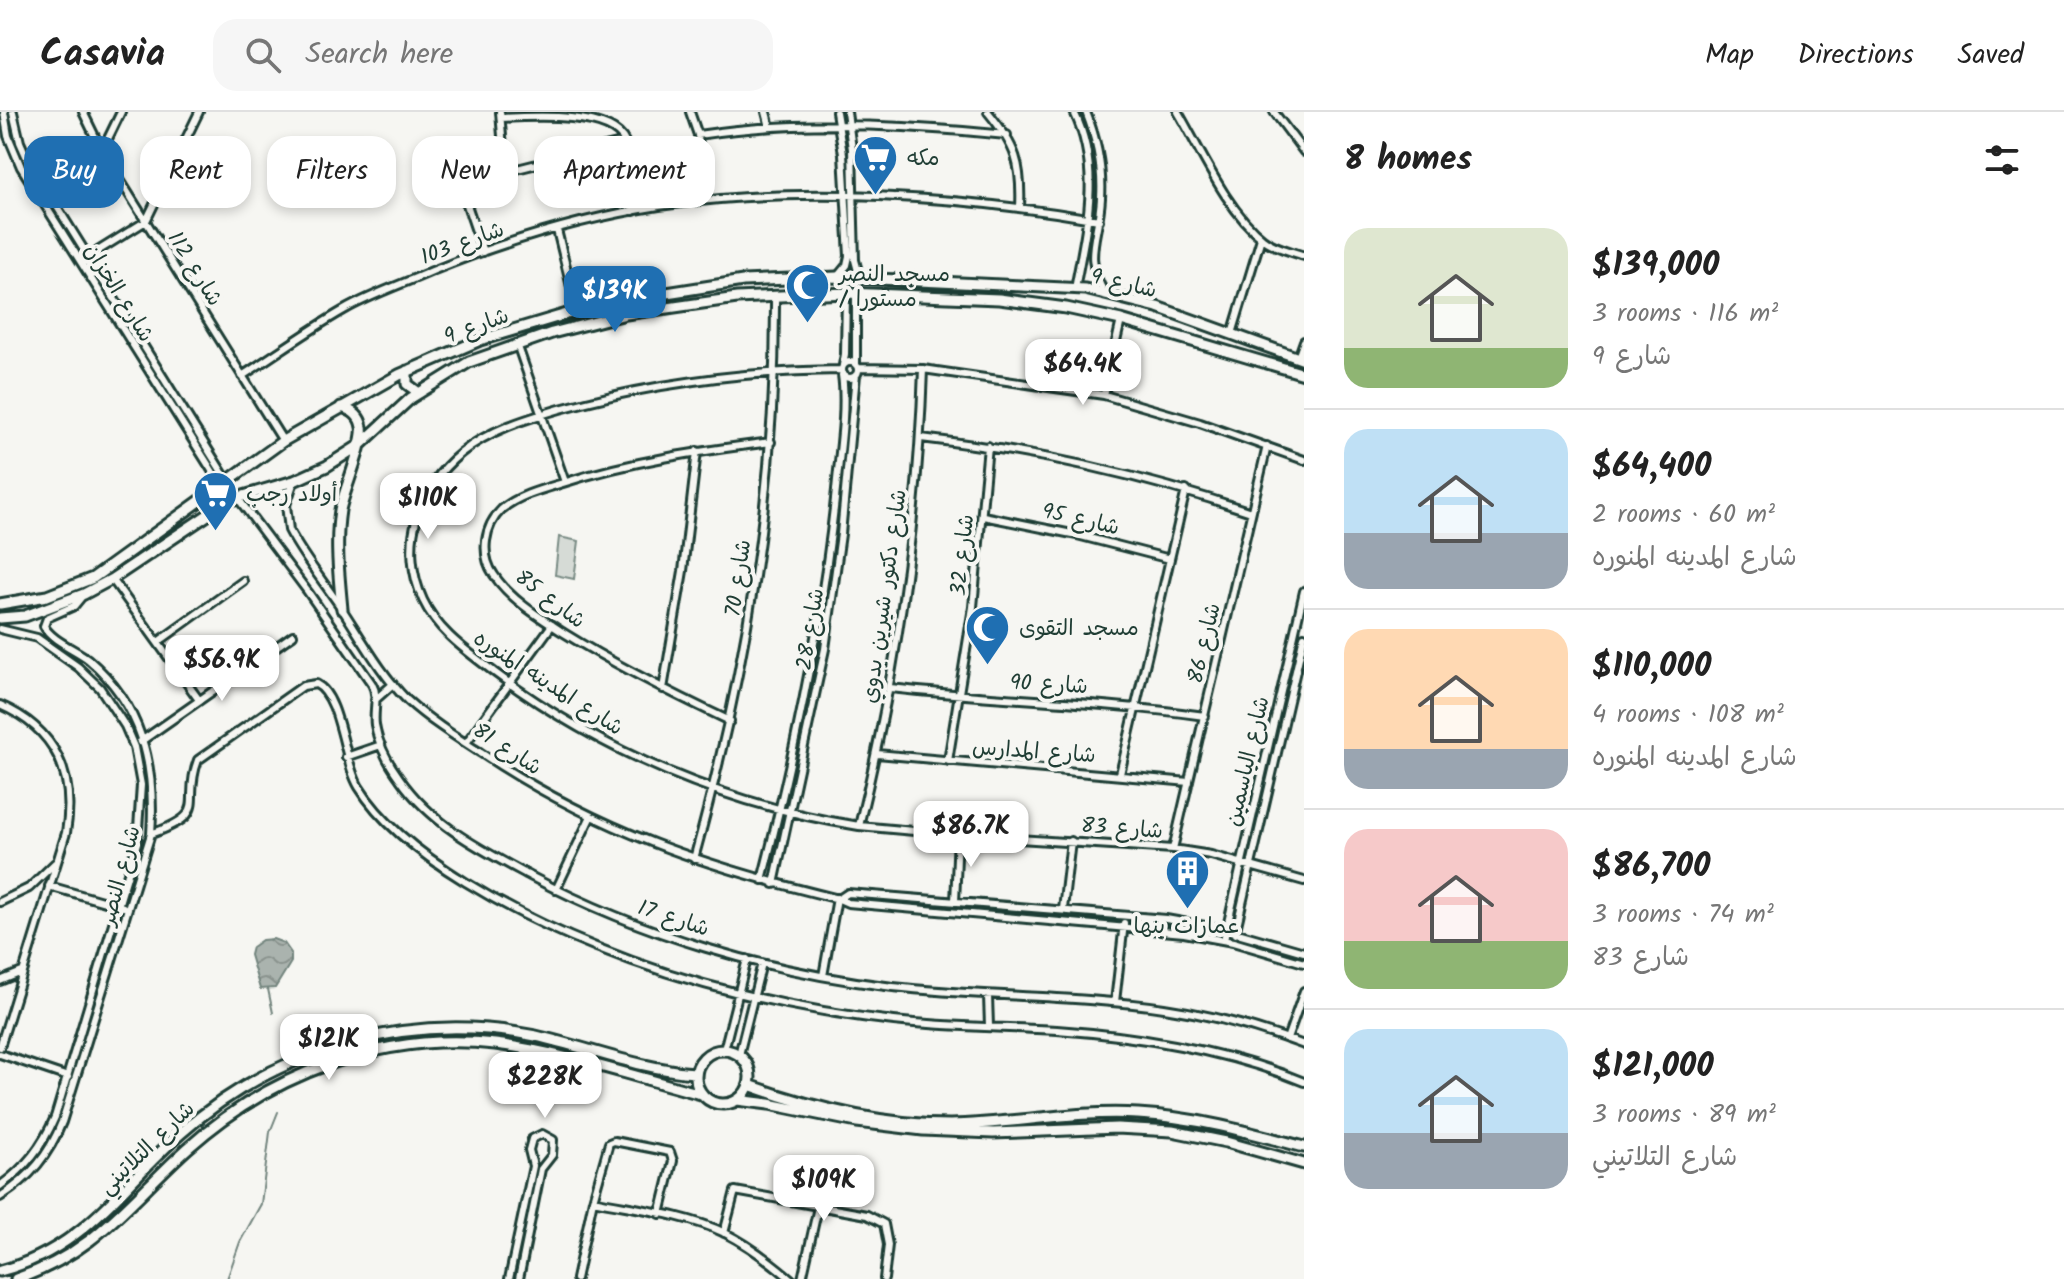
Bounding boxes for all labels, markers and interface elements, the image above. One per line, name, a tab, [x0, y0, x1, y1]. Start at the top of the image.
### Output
search box	[213, 19, 773, 91]
text: Casavia	[40, 25, 165, 85]
text: Search here	[305, 31, 453, 79]
icon: search	[241, 33, 285, 77]
text: Map	[1705, 33, 1754, 78]
text: Directions	[1798, 33, 1914, 78]
text: Saved	[1958, 33, 2024, 78]
supermarket icon: مكه	[852, 133, 900, 196]
text: 8 homes	[1344, 133, 1472, 187]
chip: Buy	[24, 136, 124, 208]
chip: Rent	[140, 136, 251, 208]
chip: Filters	[267, 136, 396, 208]
chip: New	[412, 136, 518, 208]
chip: Apartment	[534, 136, 715, 208]
icon: filters	[1980, 138, 2024, 182]
place label: مكه	[907, 142, 939, 177]
street label: شارع 103	[416, 213, 510, 276]
street label: شارع 112	[157, 225, 231, 314]
street label: شارع الخزان	[74, 237, 162, 350]
text: $139,000	[1592, 239, 1719, 293]
place label: مسجد النصر / مستورا	[837, 258, 950, 318]
street label: شارع 9	[1087, 260, 1160, 309]
icon: home	[1408, 260, 1504, 356]
mosque icon: مسجد النصر / مستورا	[784, 262, 832, 325]
pin: $139K	[559, 266, 671, 334]
text: $139K	[582, 271, 648, 313]
text: 3 rooms · 116 m²	[1592, 293, 1778, 335]
street label: شارع 9	[439, 299, 514, 355]
text: شارع 9	[1592, 336, 1671, 378]
pin: $64.4K	[1018, 339, 1148, 407]
text: $64.4K	[1043, 344, 1123, 386]
text: $64,400	[1592, 440, 1711, 494]
icon: home	[1408, 461, 1504, 557]
supermarket icon: أولاد رجب	[191, 469, 239, 532]
pin: $110K	[372, 473, 484, 541]
place label: أولاد رجب	[246, 478, 338, 513]
text: $110K	[398, 478, 458, 520]
street label: شارع دكتور شيرين بدوي	[853, 487, 918, 706]
street label: شارع 95	[1038, 494, 1123, 546]
text: 2 rooms · 60 m²	[1592, 494, 1775, 536]
street label: شارع 32	[942, 513, 985, 598]
street label: شارع 70	[717, 537, 762, 619]
text: شارع المدينه المنوره	[1592, 537, 1797, 579]
street label: شارع 85	[506, 561, 593, 638]
street label: شارع 28	[788, 586, 835, 673]
street label: شارع 86	[1179, 600, 1232, 687]
mosque icon: مسجد التقوى	[964, 603, 1012, 666]
place label: مسجد التقوى	[1019, 612, 1139, 647]
street label: شارع المدينه المنوره	[465, 622, 630, 746]
pin: $56.9K	[157, 635, 287, 703]
text: $56.9K	[183, 640, 261, 682]
text: $110,000	[1592, 640, 1711, 694]
icon: home	[1408, 661, 1504, 757]
street label: شارع 90	[1009, 666, 1089, 705]
street label: شارع الياسمين	[1216, 693, 1280, 830]
text: 4 rooms · 108 m²	[1592, 694, 1784, 736]
street label: شارع 81	[465, 715, 548, 786]
street label: شارع المدارس	[971, 731, 1097, 774]
text: شارع المدينه المنوره	[1592, 737, 1797, 779]
pin: $86.7K	[906, 801, 1036, 869]
text: $86.7K	[932, 806, 1010, 848]
street label: شارع 83	[1080, 809, 1164, 850]
street label: شارع النصر	[91, 822, 152, 931]
text: $86,700	[1592, 840, 1710, 894]
building icon: عمارات بنها	[1163, 848, 1211, 911]
icon: home	[1408, 861, 1504, 957]
street label: شارع 17	[633, 891, 714, 947]
text: 3 rooms · 74 m²	[1592, 894, 1774, 936]
place label: عمارات بنها	[1134, 910, 1240, 945]
text: شارع 83	[1592, 937, 1689, 979]
pin: $121K	[273, 1014, 385, 1082]
text: $121K	[298, 1019, 360, 1061]
text: $121,000	[1592, 1040, 1714, 1094]
pin: $228K	[489, 1052, 601, 1120]
text: $228K	[507, 1057, 583, 1099]
icon: home	[1408, 1061, 1504, 1157]
street label: شارع التلاتيني	[91, 1093, 204, 1204]
text: 3 rooms · 89 m²	[1592, 1094, 1776, 1136]
text: شارع التلاتيني	[1592, 1137, 1738, 1179]
pin: $109K	[768, 1155, 880, 1223]
text: $109K	[791, 1160, 857, 1202]

